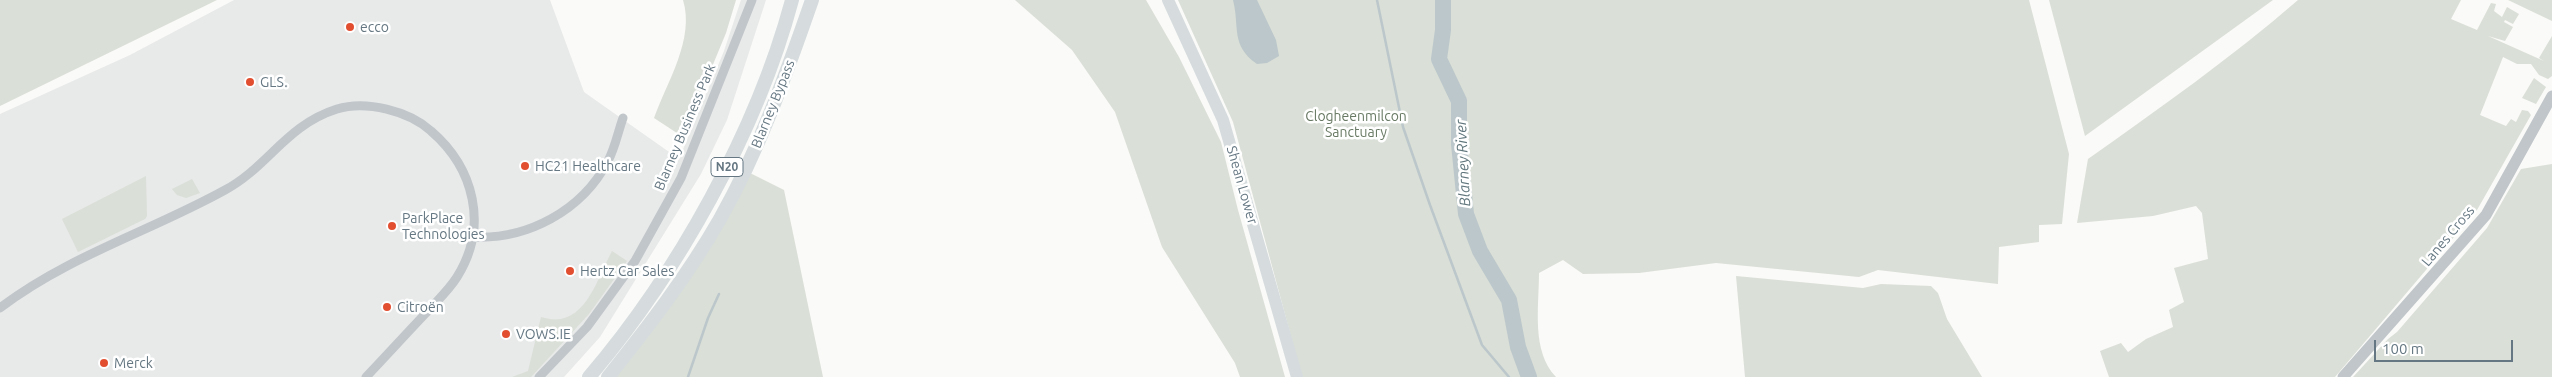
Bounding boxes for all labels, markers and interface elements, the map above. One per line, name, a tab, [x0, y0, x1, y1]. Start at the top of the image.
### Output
place label: ecco	[360, 19, 389, 35]
marker: ecco	[344, 21, 356, 33]
street label: Blarney Bypass	[748, 57, 798, 151]
street label: Blarney Business Park	[651, 61, 719, 193]
place label: GLS.	[260, 74, 288, 90]
marker: GLS.	[244, 76, 256, 88]
park label: Clogheenmilcon Sanctuary	[1305, 108, 1407, 140]
water label: Blarney River	[1452, 119, 1474, 207]
street label: Shean Lower	[1223, 144, 1261, 226]
place label: HC21 Healthcare	[535, 158, 641, 174]
road number: N20	[711, 158, 743, 176]
marker: HC21 Healthcare	[519, 160, 531, 172]
street label: Lanes Cross	[2418, 202, 2478, 270]
place label: ParkPlace Technologies	[402, 210, 485, 242]
marker: ParkPlace Technologies	[386, 220, 398, 232]
place label: Hertz Car Sales	[580, 263, 674, 279]
marker: Hertz Car Sales	[564, 265, 576, 277]
place label: Citroën	[397, 299, 444, 315]
marker: Citroën	[381, 301, 393, 313]
place label: VOWS.IE	[516, 326, 571, 342]
marker: VOWS.IE	[500, 328, 512, 340]
scale bar	[2377, 330, 2516, 362]
text: 100 m	[2382, 340, 2424, 357]
place label: Merck	[114, 355, 153, 371]
marker: Merck	[98, 357, 110, 369]

